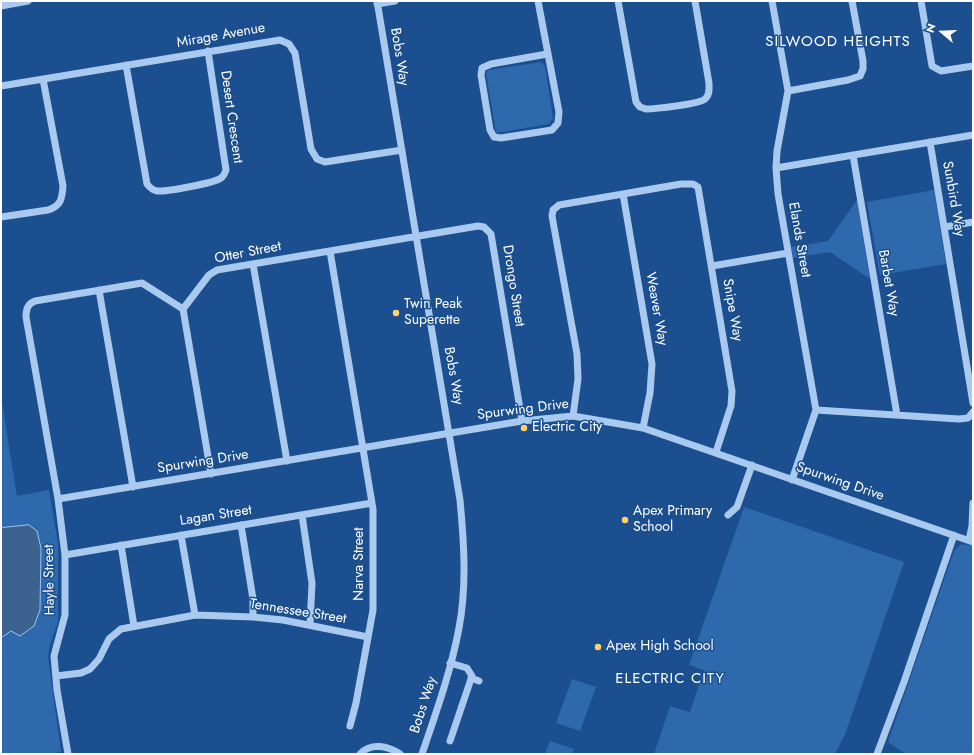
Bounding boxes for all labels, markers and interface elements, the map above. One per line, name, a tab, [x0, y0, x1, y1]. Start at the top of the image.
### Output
north arrow	[922, 12, 962, 52]
street label: Mirage Avenue	[175, 20, 267, 52]
text: N	[922, 21, 940, 35]
street label: Bobs Way	[386, 27, 412, 87]
district label: SILWOOD HEIGHTS	[765, 33, 911, 51]
street label: Desert Crescent	[216, 69, 246, 165]
street label: Sunbird Way	[938, 160, 968, 238]
street label: Elands Street	[784, 201, 814, 279]
street label: Otter Street	[213, 238, 283, 268]
street label: Drongo Street	[498, 244, 528, 328]
street label: Barbet Way	[874, 248, 902, 318]
street label: Weaver Way	[641, 271, 671, 347]
street label: Snipe Way	[718, 277, 746, 343]
place label: Twin Peak Superette	[404, 297, 462, 330]
marker: Twin Peak Superette	[391, 308, 401, 318]
street label: Bobs Way	[440, 346, 466, 406]
street label: Spurwing Drive	[476, 396, 570, 424]
place label: Electric City	[532, 420, 602, 436]
marker: Electric City	[519, 423, 529, 433]
street label: Spurwing Drive	[156, 447, 250, 477]
street label: Spurwing Drive	[794, 459, 886, 505]
street label: Lagan Street	[179, 502, 253, 530]
place label: Apex Primary School	[633, 504, 712, 536]
marker: Apex Primary School	[620, 515, 630, 525]
street label: Narva Street	[352, 527, 368, 601]
street label: Hayle Street	[41, 544, 59, 616]
street label: Tennessee Street	[249, 596, 347, 628]
place label: Apex High School	[606, 639, 714, 655]
marker: Apex High School	[593, 642, 603, 652]
district label: ELECTRIC CITY	[615, 670, 725, 688]
street label: Bobs Way	[407, 675, 441, 735]

